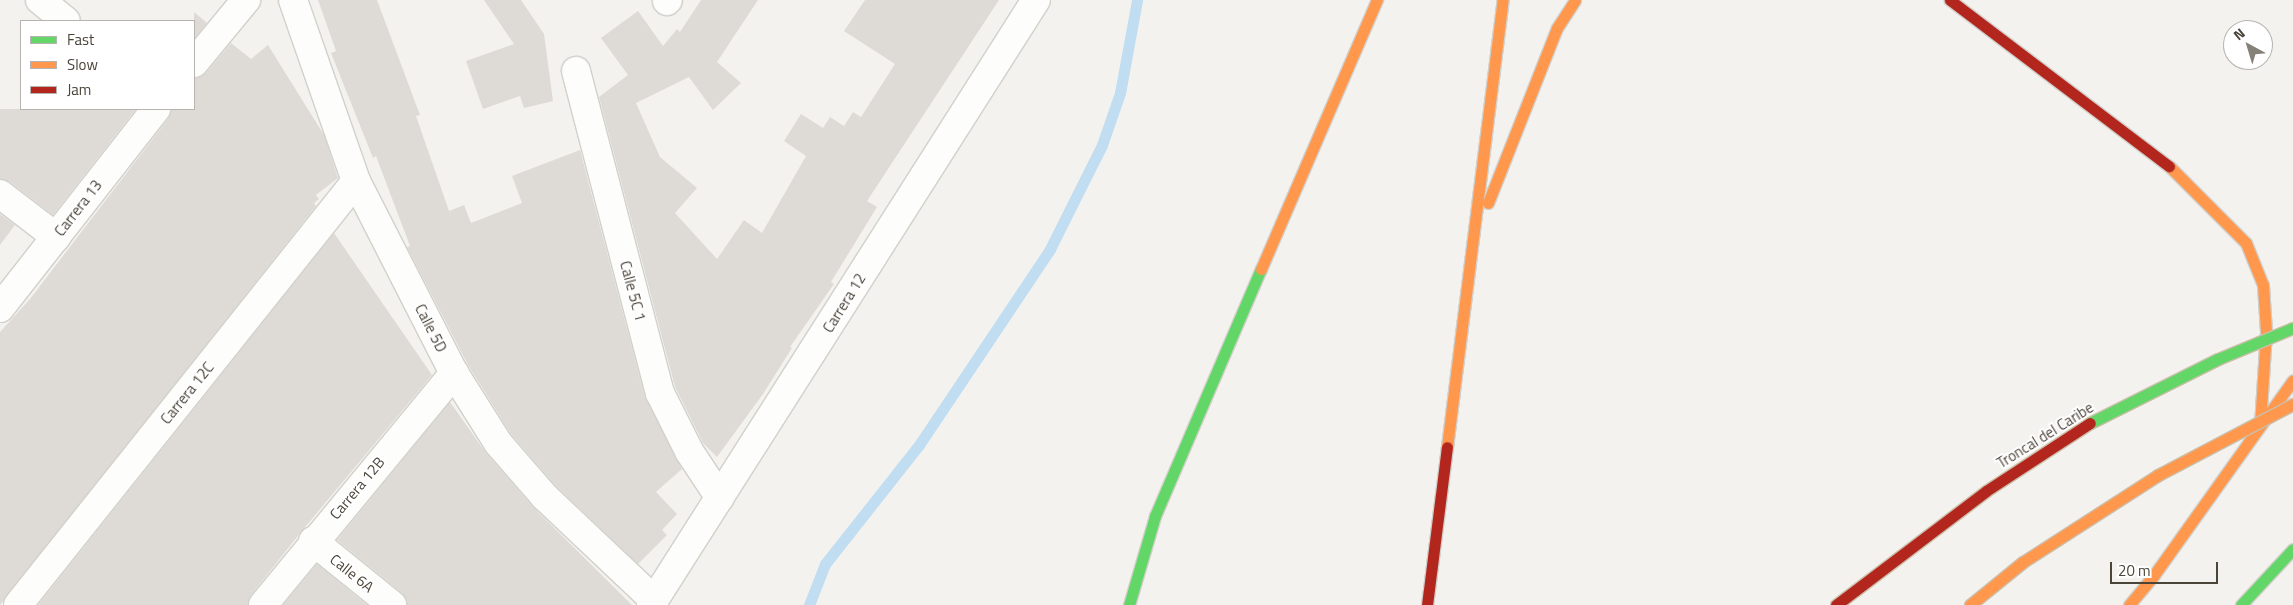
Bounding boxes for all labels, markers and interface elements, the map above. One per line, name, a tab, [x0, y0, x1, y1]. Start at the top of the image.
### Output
legend	[20, 20, 195, 110]
north arrow	[2223, 20, 2273, 70]
text: N	[2228, 23, 2249, 45]
text: Fast	[67, 28, 94, 51]
text: Slow	[67, 53, 98, 76]
text: Jam	[67, 78, 91, 101]
street label: Carrera 13	[51, 176, 105, 240]
street label: Calle 5C 1	[616, 259, 650, 323]
street label: Carrera 12	[819, 270, 869, 336]
street label: Calle 5D	[411, 301, 451, 355]
street label: Carrera 12C	[157, 358, 217, 428]
street label: Troncal del Caribe	[1993, 398, 2097, 472]
street label: Carrera 12B	[326, 453, 388, 523]
street label: Calle 6A	[327, 550, 377, 596]
scale bar	[2113, 552, 2220, 584]
text: 20 m	[2118, 559, 2151, 582]

